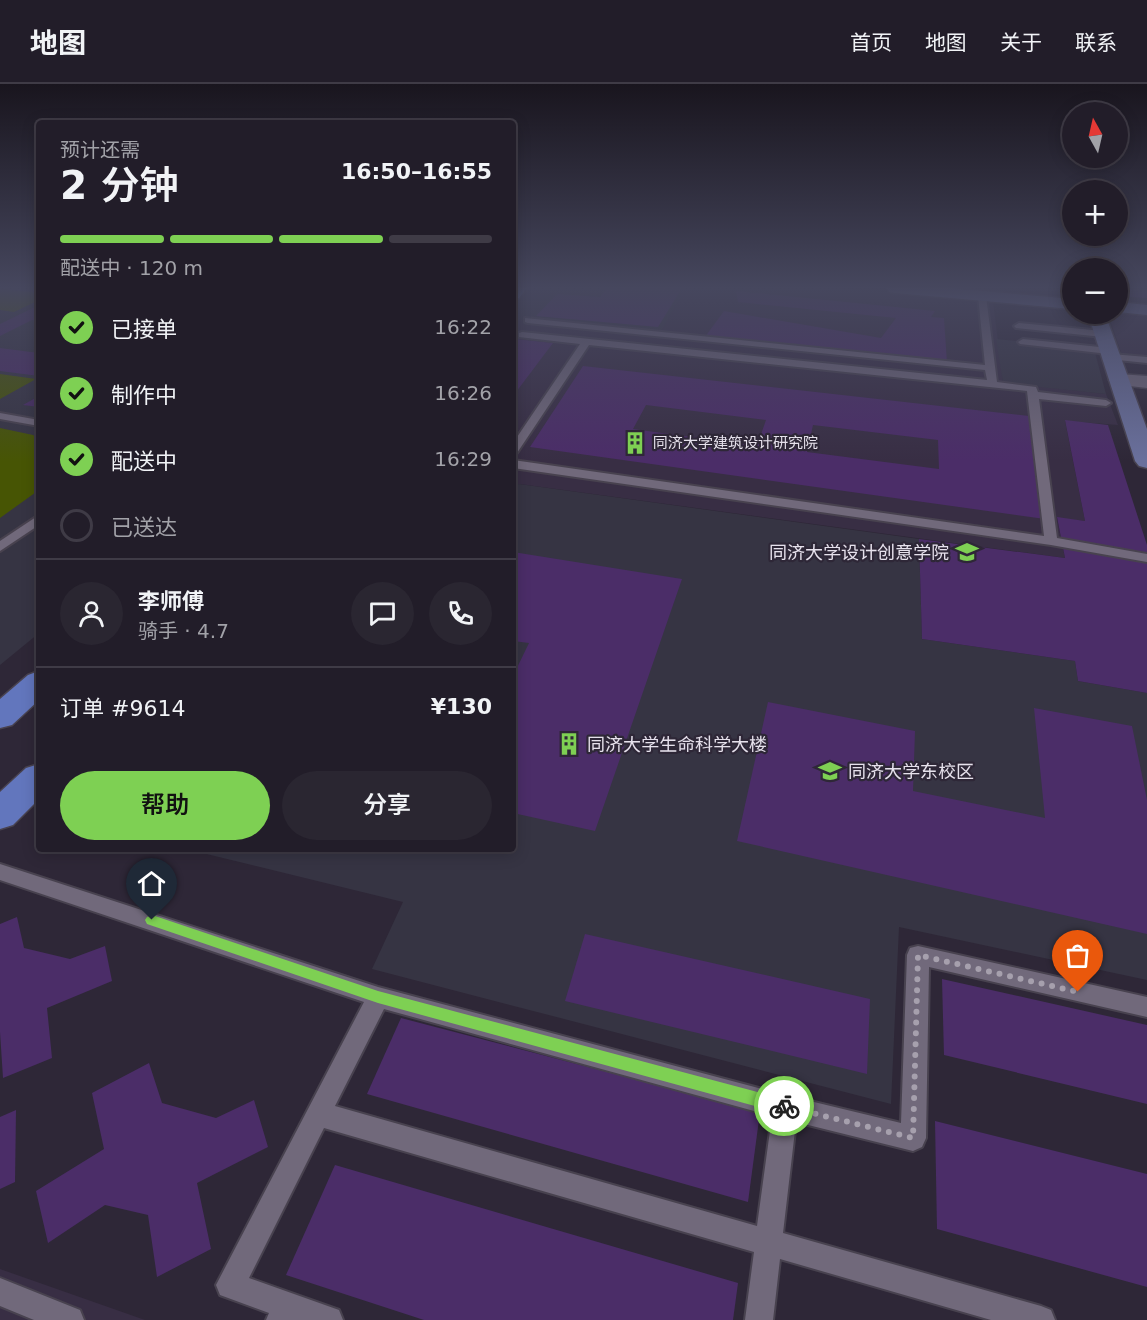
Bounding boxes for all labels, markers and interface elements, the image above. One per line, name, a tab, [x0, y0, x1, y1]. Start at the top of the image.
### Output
text: 地图	[30, 27, 86, 60]
text: 首页	[850, 31, 892, 55]
text: 地图	[925, 31, 967, 55]
text: 关于	[1000, 31, 1042, 55]
text: 联系	[1075, 31, 1117, 55]
north arrow	[1062, 102, 1128, 168]
map controls	[1062, 102, 1128, 324]
text: 预计还需	[60, 138, 140, 162]
text: 16:50–16:55	[341, 159, 492, 184]
text: 2 分钟	[60, 163, 179, 208]
button: +	[1062, 180, 1128, 246]
text: 配送中 · 120 m	[60, 256, 203, 280]
button: −	[1062, 258, 1128, 324]
icon: check	[60, 311, 93, 344]
text: 16:22	[434, 315, 492, 339]
text: 已接单	[111, 317, 177, 342]
icon: check	[60, 377, 93, 410]
text: 16:26	[434, 381, 492, 405]
text: 制作中	[111, 383, 177, 408]
building icon: 同济大学建筑设计研究院	[622, 430, 648, 456]
place label: 同济大学建筑设计研究院	[653, 434, 818, 452]
icon: check	[60, 443, 93, 476]
text: 16:29	[434, 447, 492, 471]
text: 配送中	[111, 449, 177, 474]
text: 已送达	[111, 515, 177, 540]
school or university icon: 同济大学设计创意学院	[954, 539, 980, 565]
place label: 同济大学设计创意学院	[769, 542, 949, 563]
button: person	[60, 582, 123, 645]
button: chat	[351, 582, 414, 645]
button: phone	[429, 582, 492, 645]
text: 李师傅	[138, 589, 204, 614]
text: 骑手 · 4.7	[138, 619, 229, 643]
text: ¥130	[431, 694, 492, 719]
text: 订单 #9614	[60, 696, 185, 721]
building icon: 同济大学生命科学大楼	[556, 731, 582, 757]
place label: 同济大学生命科学大楼	[587, 734, 767, 755]
school or university icon: 同济大学东校区	[817, 758, 843, 784]
place label: 同济大学东校区	[848, 761, 974, 782]
button: 帮助	[60, 771, 270, 840]
button: 分享	[282, 771, 492, 840]
pin	[126, 858, 177, 920]
icon: home	[135, 867, 168, 900]
pin	[1052, 930, 1103, 992]
icon: bag	[1061, 939, 1094, 972]
courier	[754, 1076, 814, 1136]
icon: bike	[768, 1090, 801, 1123]

